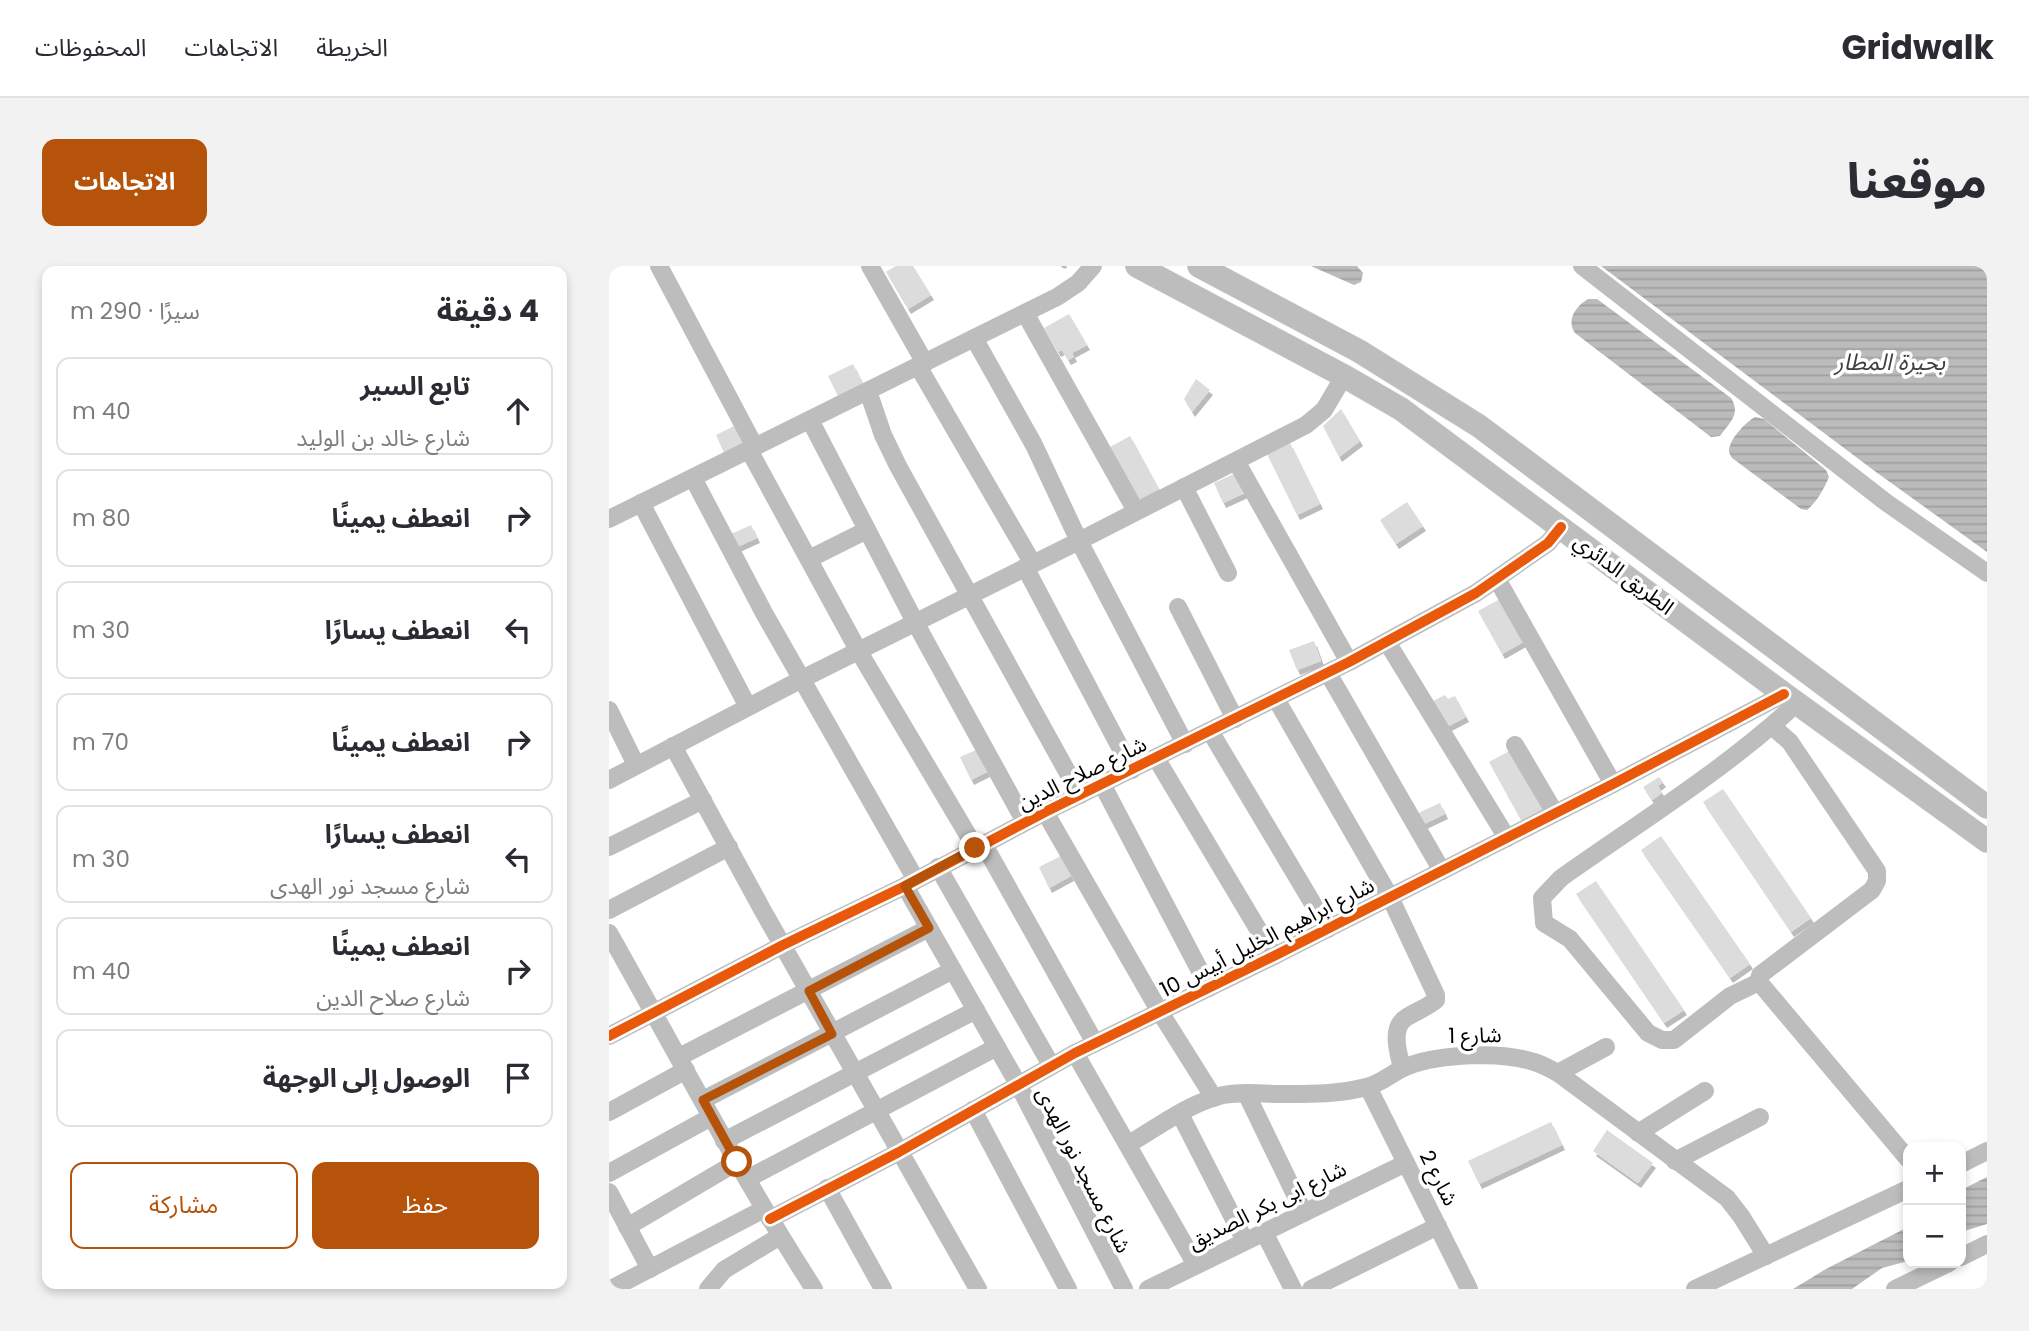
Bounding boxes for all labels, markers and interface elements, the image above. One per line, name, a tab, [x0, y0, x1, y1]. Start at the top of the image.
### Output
text: Gridwalk	[1841, 24, 1994, 71]
text: المحفوظات	[35, 31, 146, 64]
text: الاتجاهات	[184, 31, 278, 64]
text: الخريطة	[316, 31, 388, 64]
button: الاتجاهات	[42, 139, 207, 226]
text: موقعنا	[1847, 147, 1987, 215]
text: 4 دقيقة	[437, 289, 539, 332]
text: سيرًا · 290 m	[70, 295, 200, 327]
water label: بحيرة المطار	[1833, 346, 1946, 378]
text: تابع السير	[360, 368, 470, 404]
icon: ahead	[499, 392, 537, 430]
text: 40 m	[72, 395, 131, 427]
text: شارع خالد بن الوليد	[296, 422, 470, 454]
icon: right	[499, 499, 537, 537]
text: انعطف يمينًا	[332, 500, 470, 536]
text: 80 m	[72, 502, 131, 534]
street label: الطريق الدائري	[1567, 527, 1680, 623]
icon: left	[499, 611, 537, 649]
text: انعطف يسارًا	[325, 612, 470, 648]
text: 30 m	[72, 614, 130, 646]
icon: right	[499, 723, 537, 761]
text: انعطف يمينًا	[332, 724, 470, 760]
text: 70 m	[72, 726, 129, 758]
street label: شارع صلاح الدين	[1013, 729, 1152, 818]
text: انعطف يسارًا	[325, 816, 470, 852]
route end	[959, 832, 990, 863]
icon: left	[499, 840, 537, 878]
text: 30 m	[72, 843, 130, 875]
text: شارع مسجد نور الهدى	[270, 870, 470, 902]
street label: شارع ابراهيم الخليل أبيس 10	[1155, 870, 1380, 1005]
text: انعطف يمينًا	[332, 928, 470, 964]
icon: right	[499, 952, 537, 990]
text: 40 m	[72, 955, 131, 987]
text: شارع صلاح الدين	[316, 982, 470, 1014]
street label: شارع 1	[1448, 1020, 1502, 1051]
icon: arrive	[499, 1059, 537, 1097]
text: الوصول إلى الوجهة	[263, 1060, 470, 1096]
street label: شارع مسجد نور الهدى	[1029, 1082, 1138, 1258]
map controls	[1903, 1142, 1966, 1268]
button: +	[1903, 1142, 1966, 1205]
street label: شارع 2	[1412, 1145, 1465, 1211]
route start	[721, 1146, 752, 1177]
street label: شارع ابى بكر الصديق	[1183, 1154, 1352, 1257]
button: مشاركة	[70, 1162, 298, 1249]
button: حفظ	[312, 1162, 539, 1249]
button: −	[1903, 1205, 1966, 1268]

